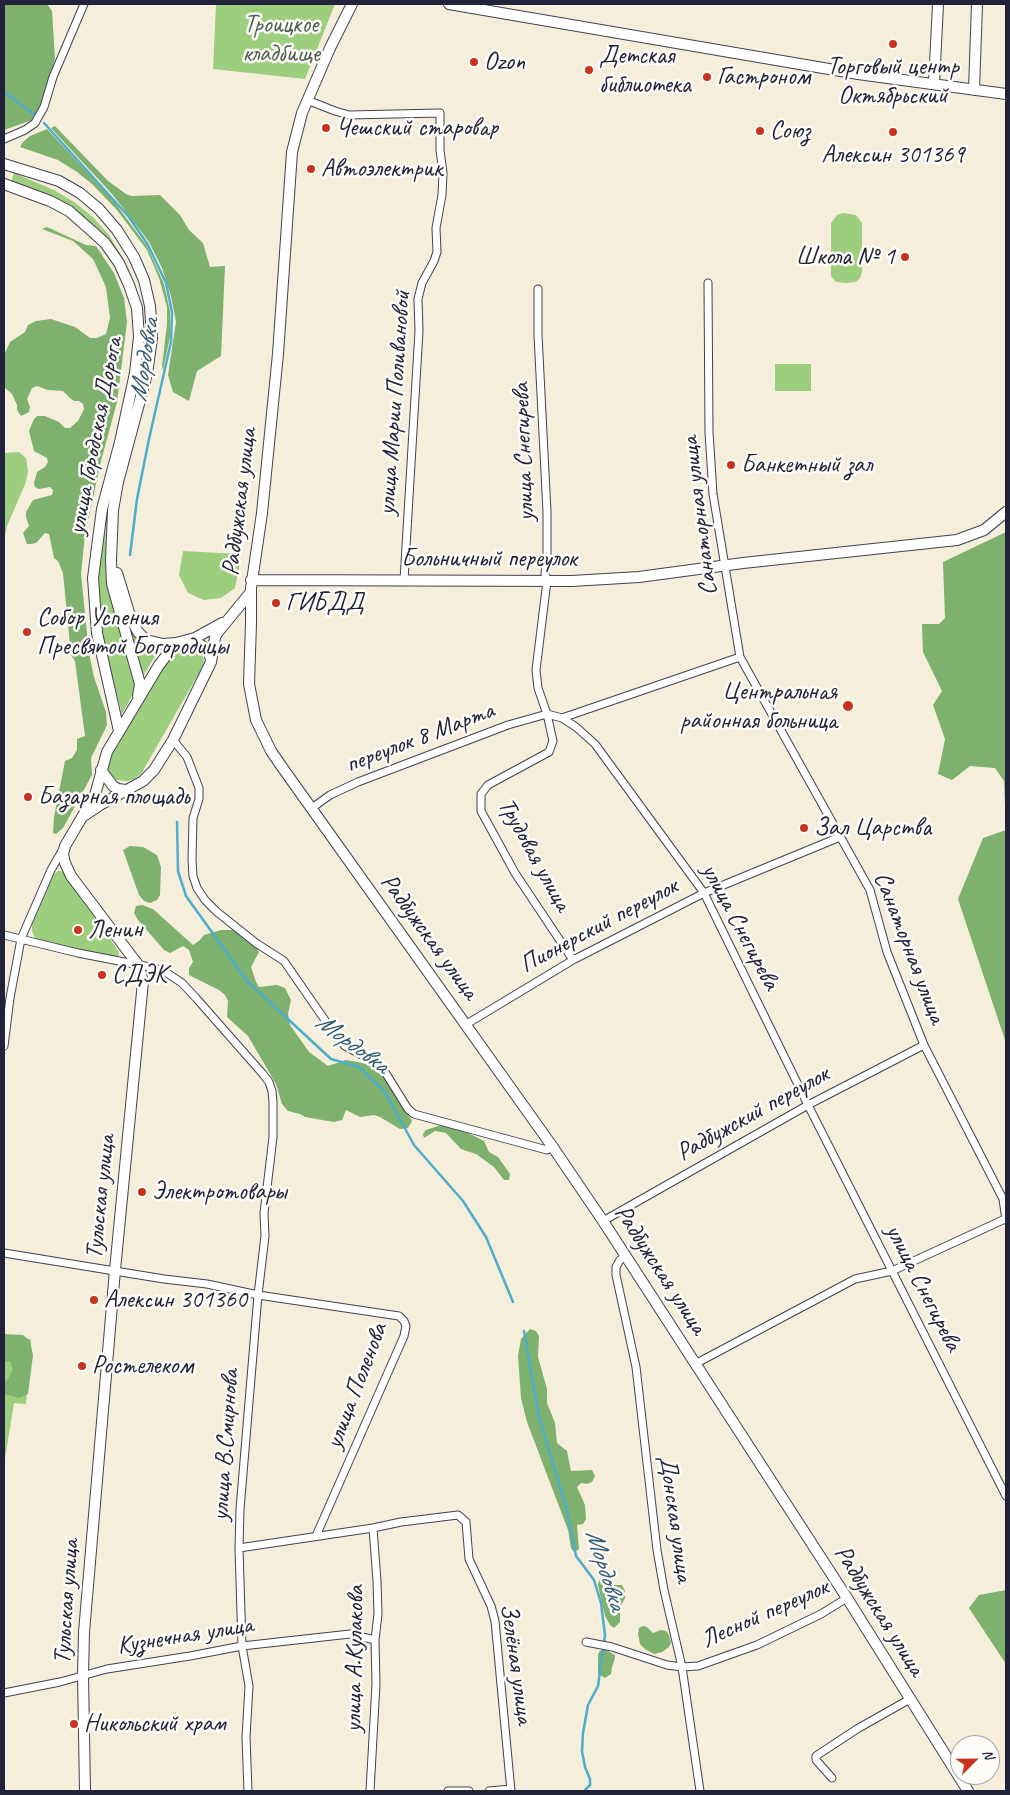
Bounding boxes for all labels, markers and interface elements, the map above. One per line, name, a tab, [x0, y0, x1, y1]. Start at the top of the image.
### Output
park label: Троицкое кладбище	[242, 10, 320, 69]
marker: Торговый центр Октябрьский	[887, 38, 899, 50]
place label: Детская библиотека	[599, 41, 691, 100]
place label: Ozon	[484, 47, 525, 77]
place label: Торговый центр Октябрьский	[827, 52, 959, 111]
marker: Ozon	[468, 56, 480, 68]
place label: Гастроном	[717, 62, 810, 92]
marker: Детская библиотека	[583, 64, 595, 76]
marker: Гастроном	[701, 71, 713, 83]
place label: Чешский старовар	[336, 113, 498, 143]
place label: Союз	[770, 116, 810, 146]
marker: Чешский старовар	[320, 122, 332, 134]
marker: Союз	[754, 125, 766, 137]
marker: Алексин 301369	[887, 126, 899, 138]
place label: Алексин 301369	[822, 140, 964, 170]
place label: Автоэлектрик	[321, 154, 442, 184]
marker: Автоэлектрик	[305, 163, 317, 175]
place label: Школа № 1	[796, 242, 895, 272]
marker: Школа № 1	[899, 251, 911, 263]
street label: улица Марии Поливановой	[372, 290, 418, 516]
water label: Мордовка	[123, 316, 167, 404]
street label: улица Городская Дорога	[62, 335, 130, 537]
street label: улица Снегирева	[507, 382, 541, 522]
street label: Радбужская улица	[216, 427, 264, 577]
street label: Санаторная улица	[675, 435, 725, 597]
place label: Банкетный зал	[741, 450, 872, 480]
marker: Банкетный зал	[725, 459, 737, 471]
street label: Больничный переулок	[401, 544, 577, 574]
place label: ГИБДД	[286, 588, 363, 618]
marker: ГИБДД	[270, 597, 282, 609]
place label: Собор Успения Пресвятой Богородицы	[37, 603, 229, 662]
marker: Собор Успения Пресвятой Богородицы	[21, 626, 33, 638]
place label: Центральная районная больница	[680, 677, 837, 736]
street label: переулок 8 Марта	[342, 696, 498, 780]
marker: Центральная районная больница	[841, 699, 855, 713]
place label: Базарная площадь	[38, 782, 189, 812]
marker: Базарная площадь	[22, 791, 34, 803]
street label: Трудовая улица	[491, 793, 577, 917]
place label: Зал Царства	[814, 813, 931, 843]
marker: Зал Царства	[798, 822, 810, 834]
street label: улица Снегирева	[694, 859, 786, 995]
street label: Радбужская улица	[373, 868, 485, 1006]
street label: Санаторная улица	[866, 868, 952, 1028]
street label: Пионерский переулок	[515, 872, 683, 980]
place label: Ленин	[88, 915, 142, 945]
marker: Ленин	[72, 924, 84, 936]
place label: СДЭК	[112, 960, 167, 990]
marker: СДЭК	[96, 969, 108, 981]
water label: Мордовка	[309, 1007, 395, 1081]
street label: Радбужский переулок	[672, 1060, 834, 1168]
street label: Тульская улица	[80, 1133, 122, 1261]
place label: Электротовары	[152, 1177, 287, 1207]
marker: Электротовары	[136, 1186, 148, 1198]
street label: Радбужская улица	[607, 1200, 713, 1340]
street label: улица Снегирева	[878, 1219, 968, 1357]
place label: Алексин 301360	[104, 1285, 247, 1315]
marker: Алексин 301360	[88, 1294, 100, 1306]
street label: улица Поленова	[319, 1319, 395, 1453]
place label: Ростелеком	[92, 1351, 193, 1381]
marker: Ростелеком	[76, 1360, 88, 1372]
street label: улица В.Смирнова	[206, 1368, 246, 1522]
street label: Донская улица	[651, 1454, 699, 1584]
water label: Мордовка	[577, 1526, 633, 1614]
street label: Тульская улица	[48, 1539, 86, 1665]
street label: Радбужская улица	[827, 1540, 931, 1682]
street label: Лесной переулок	[697, 1573, 833, 1655]
street label: улица А.Кулакова	[339, 1585, 371, 1733]
street label: Зелёная улица	[493, 1602, 539, 1726]
street label: Кузнечная улица	[115, 1610, 255, 1662]
place label: Никольский храм	[84, 1709, 225, 1739]
marker: Никольский храм	[68, 1718, 80, 1730]
north arrow	[950, 1735, 1000, 1785]
text: N	[979, 1747, 998, 1762]

